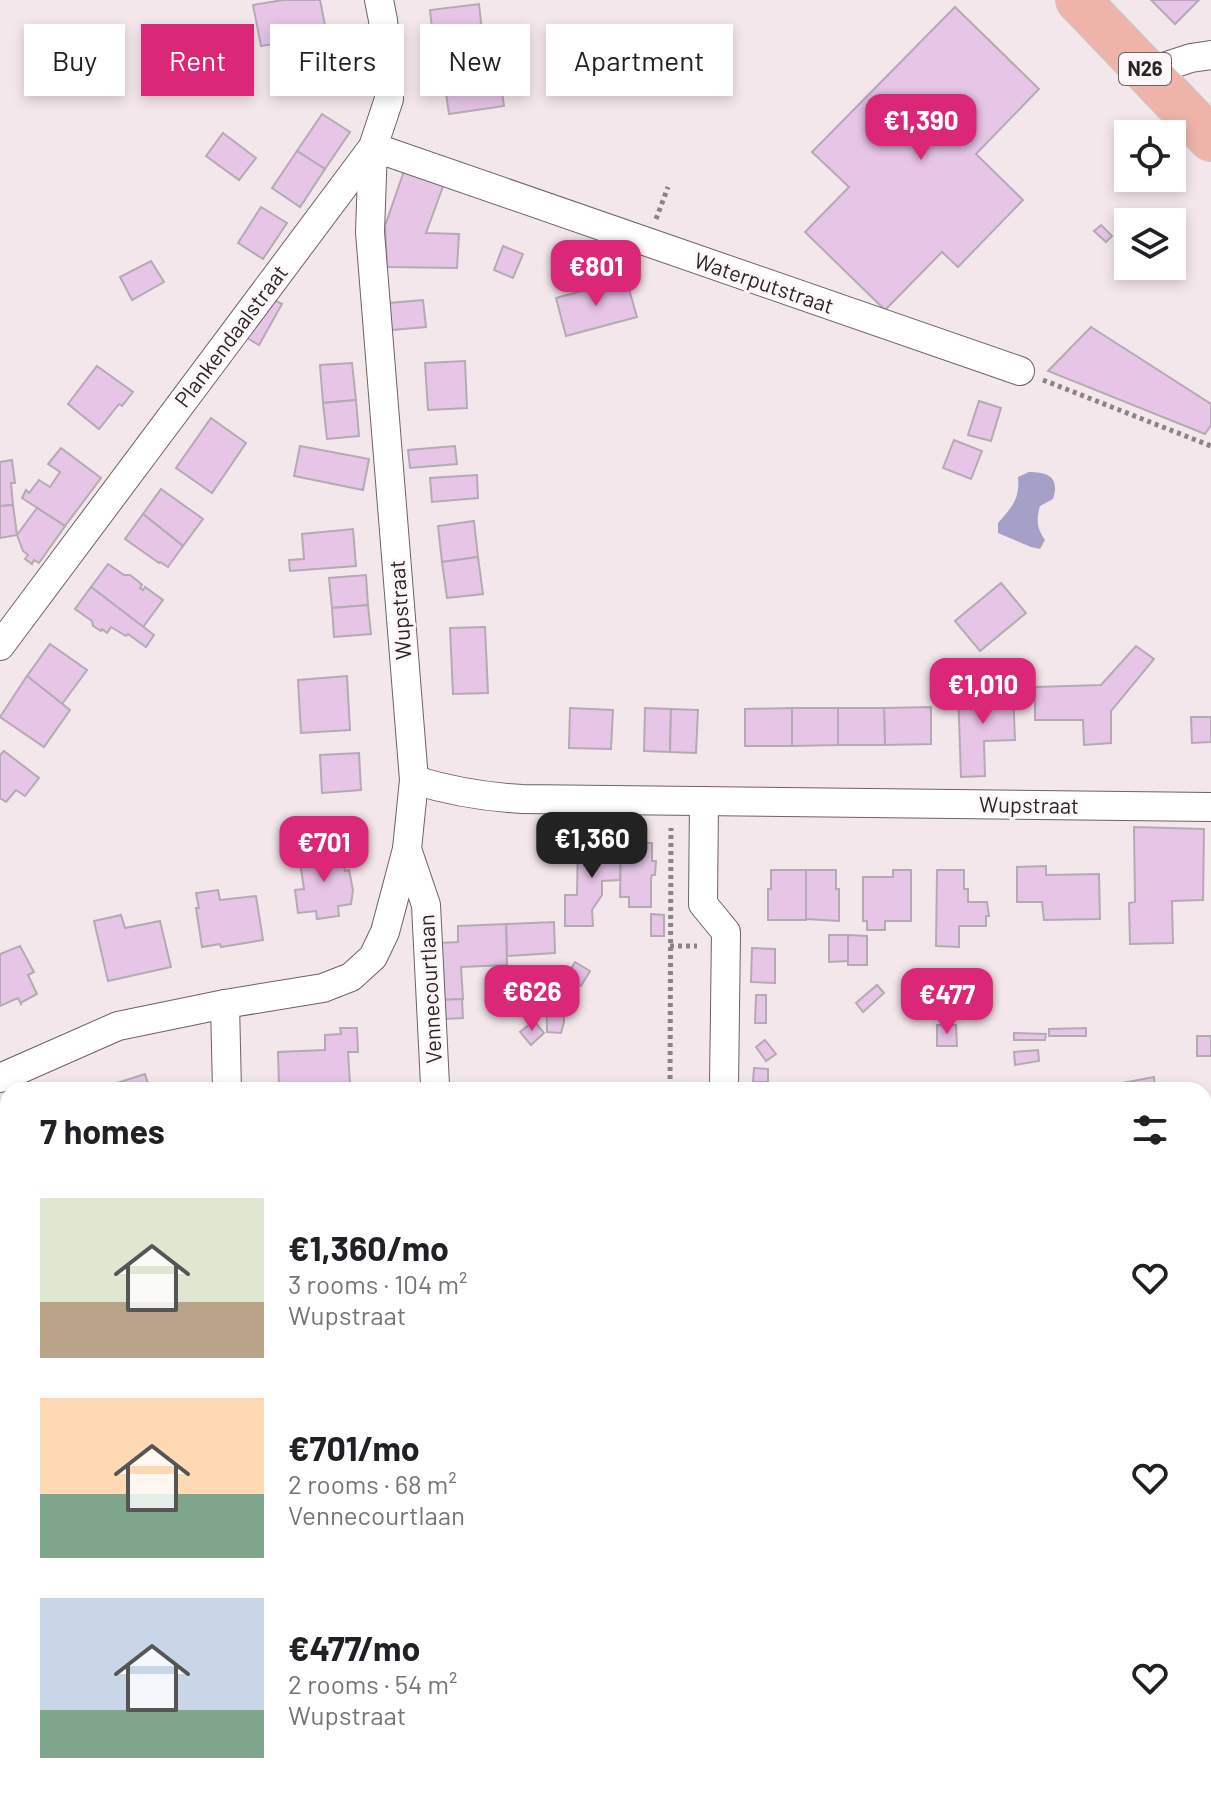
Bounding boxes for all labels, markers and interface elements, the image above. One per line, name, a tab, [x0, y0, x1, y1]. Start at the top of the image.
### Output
chip: Buy	[24, 24, 125, 96]
chip: Rent	[141, 24, 254, 96]
chip: Filters	[270, 24, 404, 96]
chip: New	[420, 24, 530, 96]
chip: Apartment	[546, 24, 733, 96]
road number: N26	[1119, 53, 1171, 85]
pin: €1,390	[856, 94, 986, 162]
text: €1,390	[883, 104, 959, 135]
map controls	[1114, 120, 1186, 280]
button: locate	[1114, 120, 1186, 192]
button: layers	[1114, 208, 1186, 280]
pin: €801	[549, 240, 643, 308]
street label: Waterputstraat	[691, 246, 837, 318]
text: €801	[569, 250, 623, 281]
street label: Plankendaalstraat	[168, 259, 292, 412]
street label: Wupstraat	[383, 559, 415, 661]
pin: €1,010	[918, 658, 1048, 726]
text: €1,010	[948, 668, 1018, 699]
street label: Wupstraat	[979, 790, 1079, 818]
pin: €1,360	[527, 812, 657, 880]
pin: €701	[277, 816, 371, 884]
text: €1,360	[554, 822, 630, 853]
text: €701	[297, 826, 351, 857]
street label: Vennecourtlaan	[412, 914, 446, 1065]
pin: €626	[485, 965, 579, 1033]
pin: €477	[900, 968, 994, 1036]
text: €626	[503, 975, 561, 1006]
text: €477	[919, 978, 975, 1009]
icon: filters	[1128, 1108, 1172, 1152]
text: 7 homes	[40, 1110, 165, 1151]
text: €1,360/mo	[288, 1227, 449, 1268]
icon: home	[104, 1230, 200, 1326]
icon: heart	[1128, 1256, 1172, 1300]
text: 3 rooms · 104 m²	[288, 1268, 467, 1299]
text: Wupstraat	[288, 1299, 406, 1330]
text: €701/mo	[288, 1427, 420, 1468]
icon: home	[104, 1430, 200, 1526]
icon: heart	[1128, 1456, 1172, 1500]
text: 2 rooms · 68 m²	[288, 1468, 457, 1499]
text: Vennecourtlaan	[288, 1499, 465, 1530]
text: €477/mo	[288, 1627, 420, 1668]
icon: home	[104, 1630, 200, 1726]
icon: heart	[1128, 1656, 1172, 1700]
text: 2 rooms · 54 m²	[288, 1668, 458, 1699]
text: Wupstraat	[288, 1699, 406, 1730]

